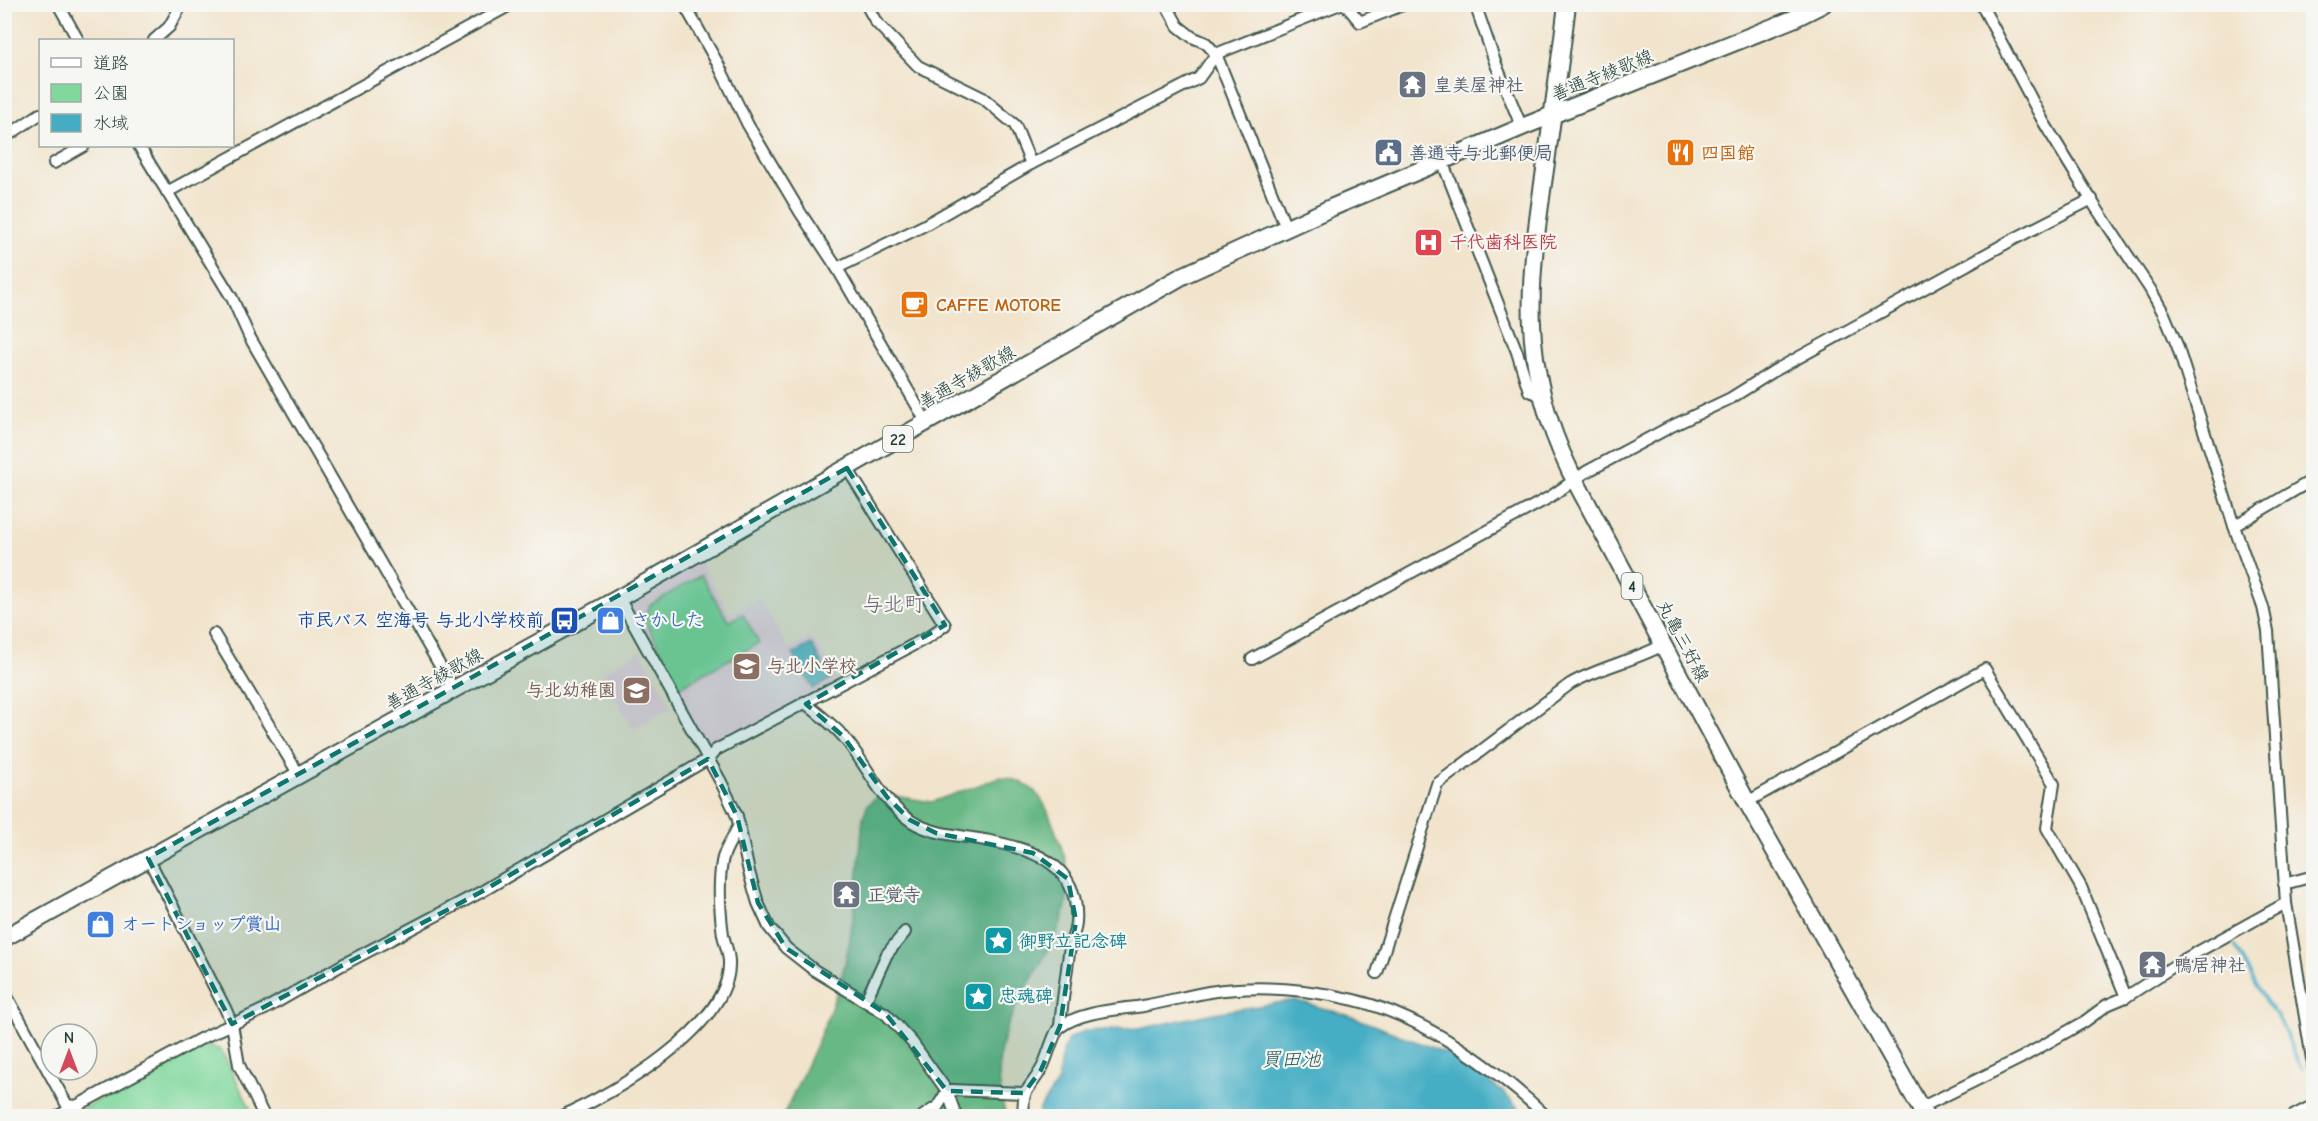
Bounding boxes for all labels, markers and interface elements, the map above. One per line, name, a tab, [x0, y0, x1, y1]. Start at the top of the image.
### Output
legend	[39, 39, 234, 147]
street label: 善通寺綾歌線	[1548, 45, 1656, 105]
text: 道路	[93, 53, 129, 74]
temple icon: 皇美屋神社	[1397, 69, 1429, 101]
place label: 皇美屋神社	[1434, 75, 1524, 96]
text: 公園	[93, 83, 129, 104]
text: 水域	[93, 113, 129, 134]
public building icon: 善通寺与北郵便局	[1372, 137, 1404, 169]
restaurant icon: 四国館	[1664, 137, 1696, 169]
place label: 善通寺与北郵便局	[1409, 143, 1553, 164]
place label: 四国館	[1701, 143, 1755, 164]
hospital icon: 千代歯科医院	[1412, 226, 1444, 258]
place label: 千代歯科医院	[1449, 232, 1557, 253]
cafe icon: CAFFE MOTORE	[899, 289, 931, 321]
place label: CAFFE MOTORE	[936, 295, 1061, 316]
street label: 善通寺綾歌線	[915, 341, 1019, 414]
road number: 22	[883, 426, 913, 452]
road number: 4	[1622, 573, 1642, 599]
district label: 与北町	[863, 592, 926, 616]
street label: 丸亀三好線	[1652, 597, 1713, 686]
bus stop icon: 市民バス 空海号 与北小学校前	[549, 604, 581, 636]
shop icon: さかした	[595, 604, 627, 636]
place label: 市民バス 空海号 与北小学校前	[297, 610, 544, 631]
place label: さかした	[632, 610, 704, 631]
street label: 善通寺綾歌線	[382, 644, 487, 715]
school or university icon: 与北小学校	[730, 650, 762, 682]
place label: 与北小学校	[767, 656, 857, 677]
school or university icon: 与北幼稚園	[621, 674, 653, 706]
place label: 与北幼稚園	[526, 680, 616, 701]
temple icon: 正覚寺	[830, 879, 862, 911]
place label: 正覚寺	[867, 885, 921, 906]
shop icon: オートショップ賞山	[84, 908, 116, 940]
place label: オートショップ賞山	[121, 914, 282, 935]
place icon: 御野立記念碑	[982, 925, 1014, 957]
place label: 御野立記念碑	[1019, 931, 1127, 952]
temple icon: 鴨居神社	[2137, 949, 2169, 981]
place label: 鴨居神社	[2174, 955, 2246, 976]
place icon: 忠魂碑	[962, 980, 994, 1012]
place label: 忠魂碑	[999, 986, 1053, 1007]
north arrow	[39, 1022, 99, 1082]
text: N	[64, 1029, 74, 1047]
water label: 買田池	[1261, 1048, 1322, 1071]

